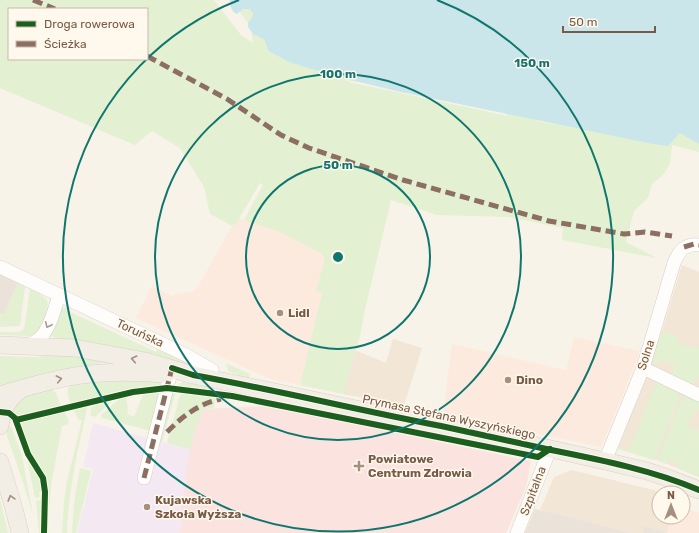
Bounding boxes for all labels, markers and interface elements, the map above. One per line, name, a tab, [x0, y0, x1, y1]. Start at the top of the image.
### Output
legend	[8, 8, 148, 60]
scale bar	[563, 8, 655, 34]
text: 50 m	[569, 15, 597, 29]
text: Droga rowerowa	[44, 17, 135, 31]
text: Ścieżka	[44, 37, 87, 51]
text: 150 m	[514, 56, 550, 70]
text: 100 m	[320, 67, 356, 81]
text: 50 m	[323, 158, 353, 172]
centre of rings	[331, 250, 345, 264]
place label: Lidl	[288, 306, 310, 320]
marker: Lidl	[275, 308, 285, 318]
street label: Toruńska	[114, 316, 166, 350]
one-way arrow	[45, 320, 53, 328]
street label: Solna	[635, 338, 657, 372]
one-way arrow	[131, 355, 138, 364]
place label: Dino	[516, 373, 543, 387]
one-way arrow	[55, 375, 62, 384]
marker: Dino	[503, 375, 513, 385]
street label: Prymasa Stefana Wyszyńskiego	[361, 392, 537, 442]
place label: Powiatowe Centrum Zdrowia	[368, 452, 472, 480]
marker: Powiatowe Centrum Zdrowia	[353, 460, 365, 472]
street label: Szpitalna	[517, 464, 549, 518]
north arrow	[651, 485, 691, 525]
text: N	[667, 489, 675, 502]
place label: Kujawska Szkoła Wyższa	[155, 493, 241, 521]
one-way arrow	[7, 495, 16, 502]
marker: Kujawska Szkoła Wyższa	[142, 502, 152, 512]

